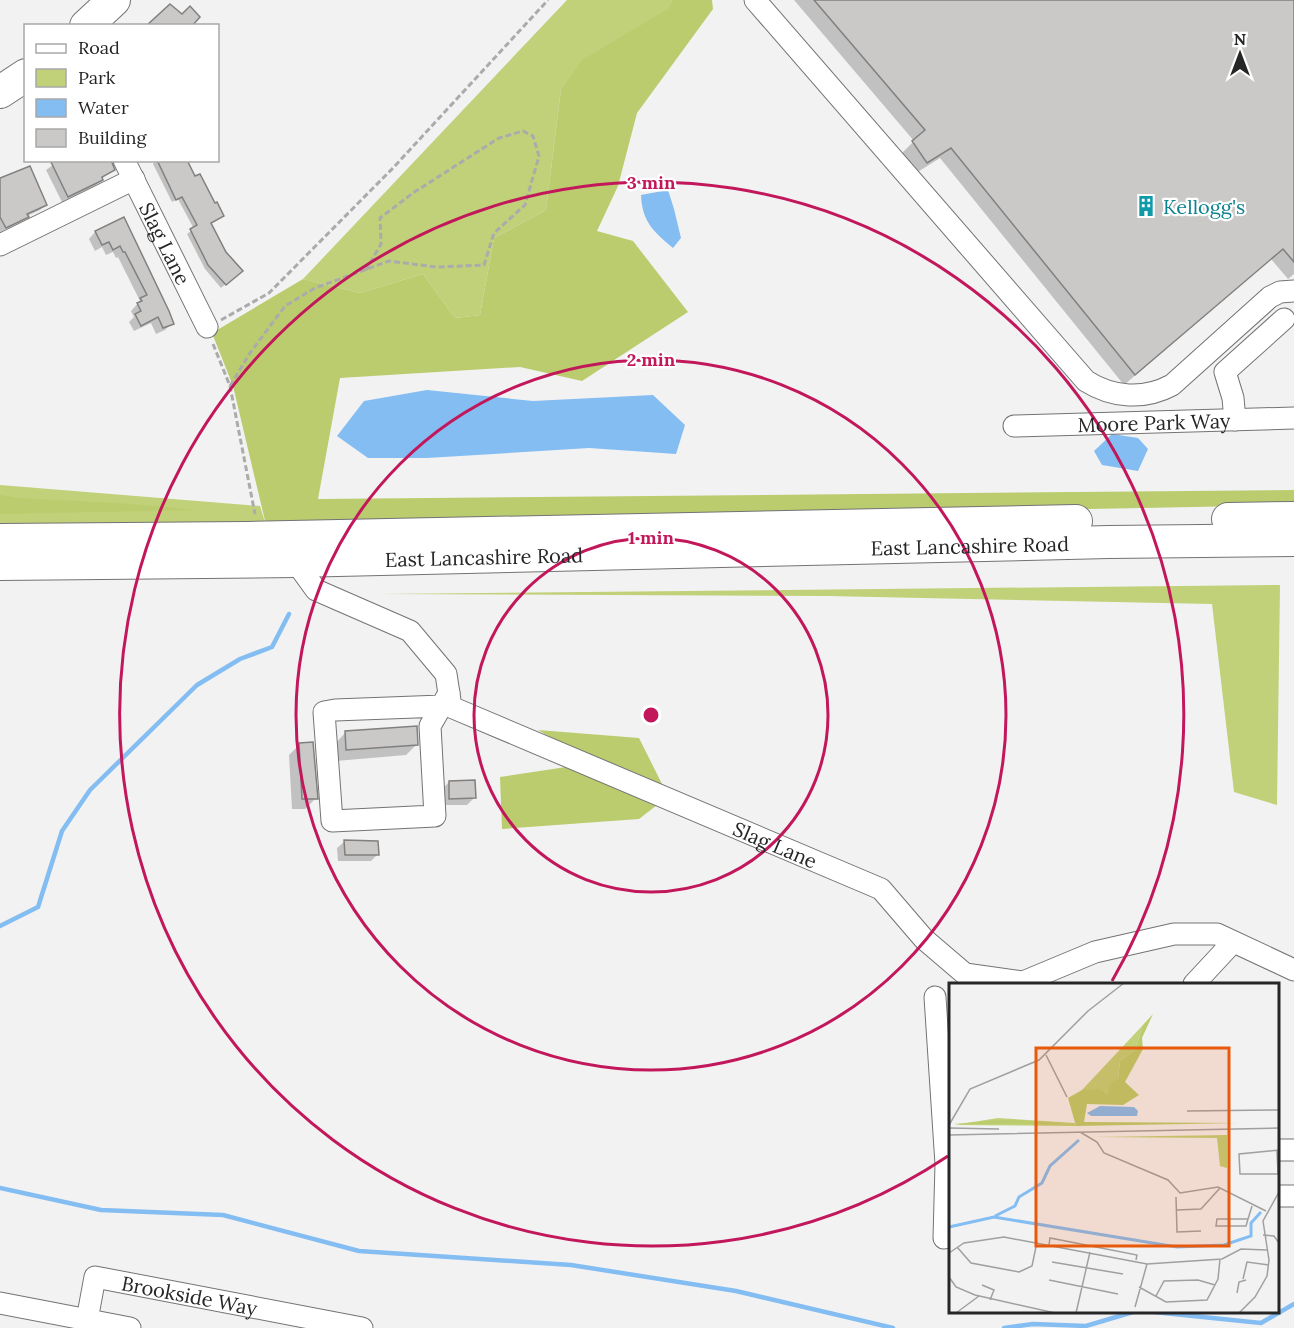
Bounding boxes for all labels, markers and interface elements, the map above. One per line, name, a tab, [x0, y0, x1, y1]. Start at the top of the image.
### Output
legend	[24, 24, 219, 162]
north arrow	[1210, 24, 1270, 84]
text: N	[1234, 29, 1246, 49]
text: Road	[78, 36, 120, 59]
text: Park	[78, 66, 116, 89]
text: Water	[78, 96, 129, 119]
text: Building	[78, 126, 148, 149]
text: 3 min	[627, 171, 676, 194]
building icon: Kellogg's	[1134, 194, 1158, 218]
place label: Kellogg's	[1163, 194, 1245, 219]
street label: Slag Lane	[134, 198, 196, 289]
text: 2 min	[627, 348, 676, 371]
street label: Moore Park Way	[1077, 407, 1231, 437]
text: 1 min	[628, 526, 674, 549]
street label: East Lancashire Road	[870, 530, 1069, 560]
street label: East Lancashire Road	[384, 542, 583, 571]
centre of rings	[641, 705, 661, 725]
street label: Slag Lane	[730, 815, 821, 873]
inset map	[949, 983, 1279, 1313]
street label: Brookside Way	[120, 1270, 260, 1320]

